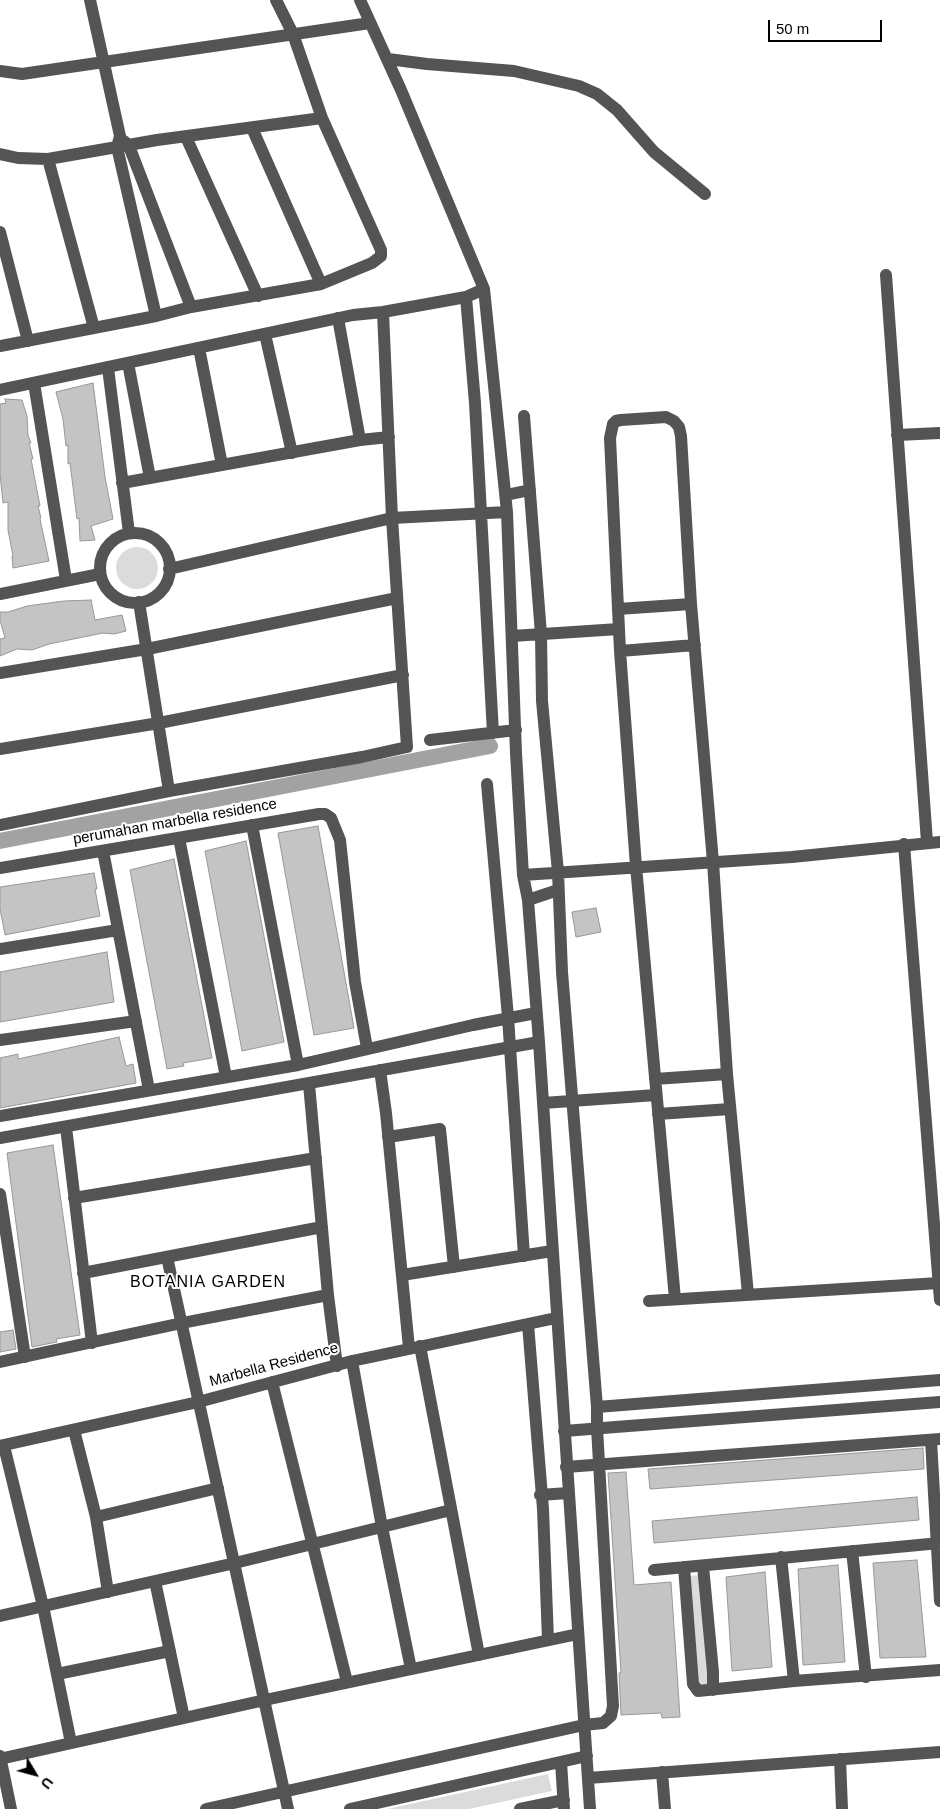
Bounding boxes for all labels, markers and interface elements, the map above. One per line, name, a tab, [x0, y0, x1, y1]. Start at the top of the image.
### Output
scale bar	[770, 10, 884, 42]
text: 50 m	[776, 20, 809, 37]
street label: perumahan marbella residence	[72, 795, 278, 849]
district label: BOTANIA GARDEN	[128, 1273, 288, 1293]
street label: Marbella Residence	[208, 1339, 340, 1391]
north arrow	[10, 1749, 60, 1799]
text: U	[38, 1774, 56, 1792]

